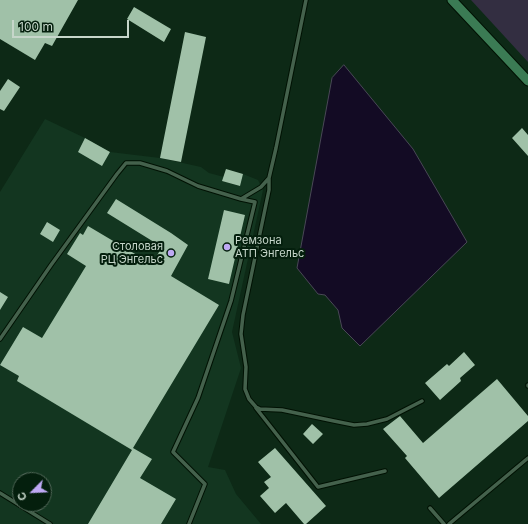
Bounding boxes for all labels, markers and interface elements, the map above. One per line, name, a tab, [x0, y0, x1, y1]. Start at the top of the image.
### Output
scale bar	[14, 12, 131, 38]
text: 100 m	[19, 19, 53, 34]
place label: Ремзона АТП Энгельс	[235, 234, 304, 260]
place label: Столовая РЦ Энгельс	[101, 240, 163, 266]
marker: Ремзона АТП Энгельс	[222, 242, 232, 252]
marker: Столовая РЦ Энгельс	[166, 248, 176, 258]
north arrow	[12, 472, 52, 512]
text: С	[14, 490, 30, 503]

